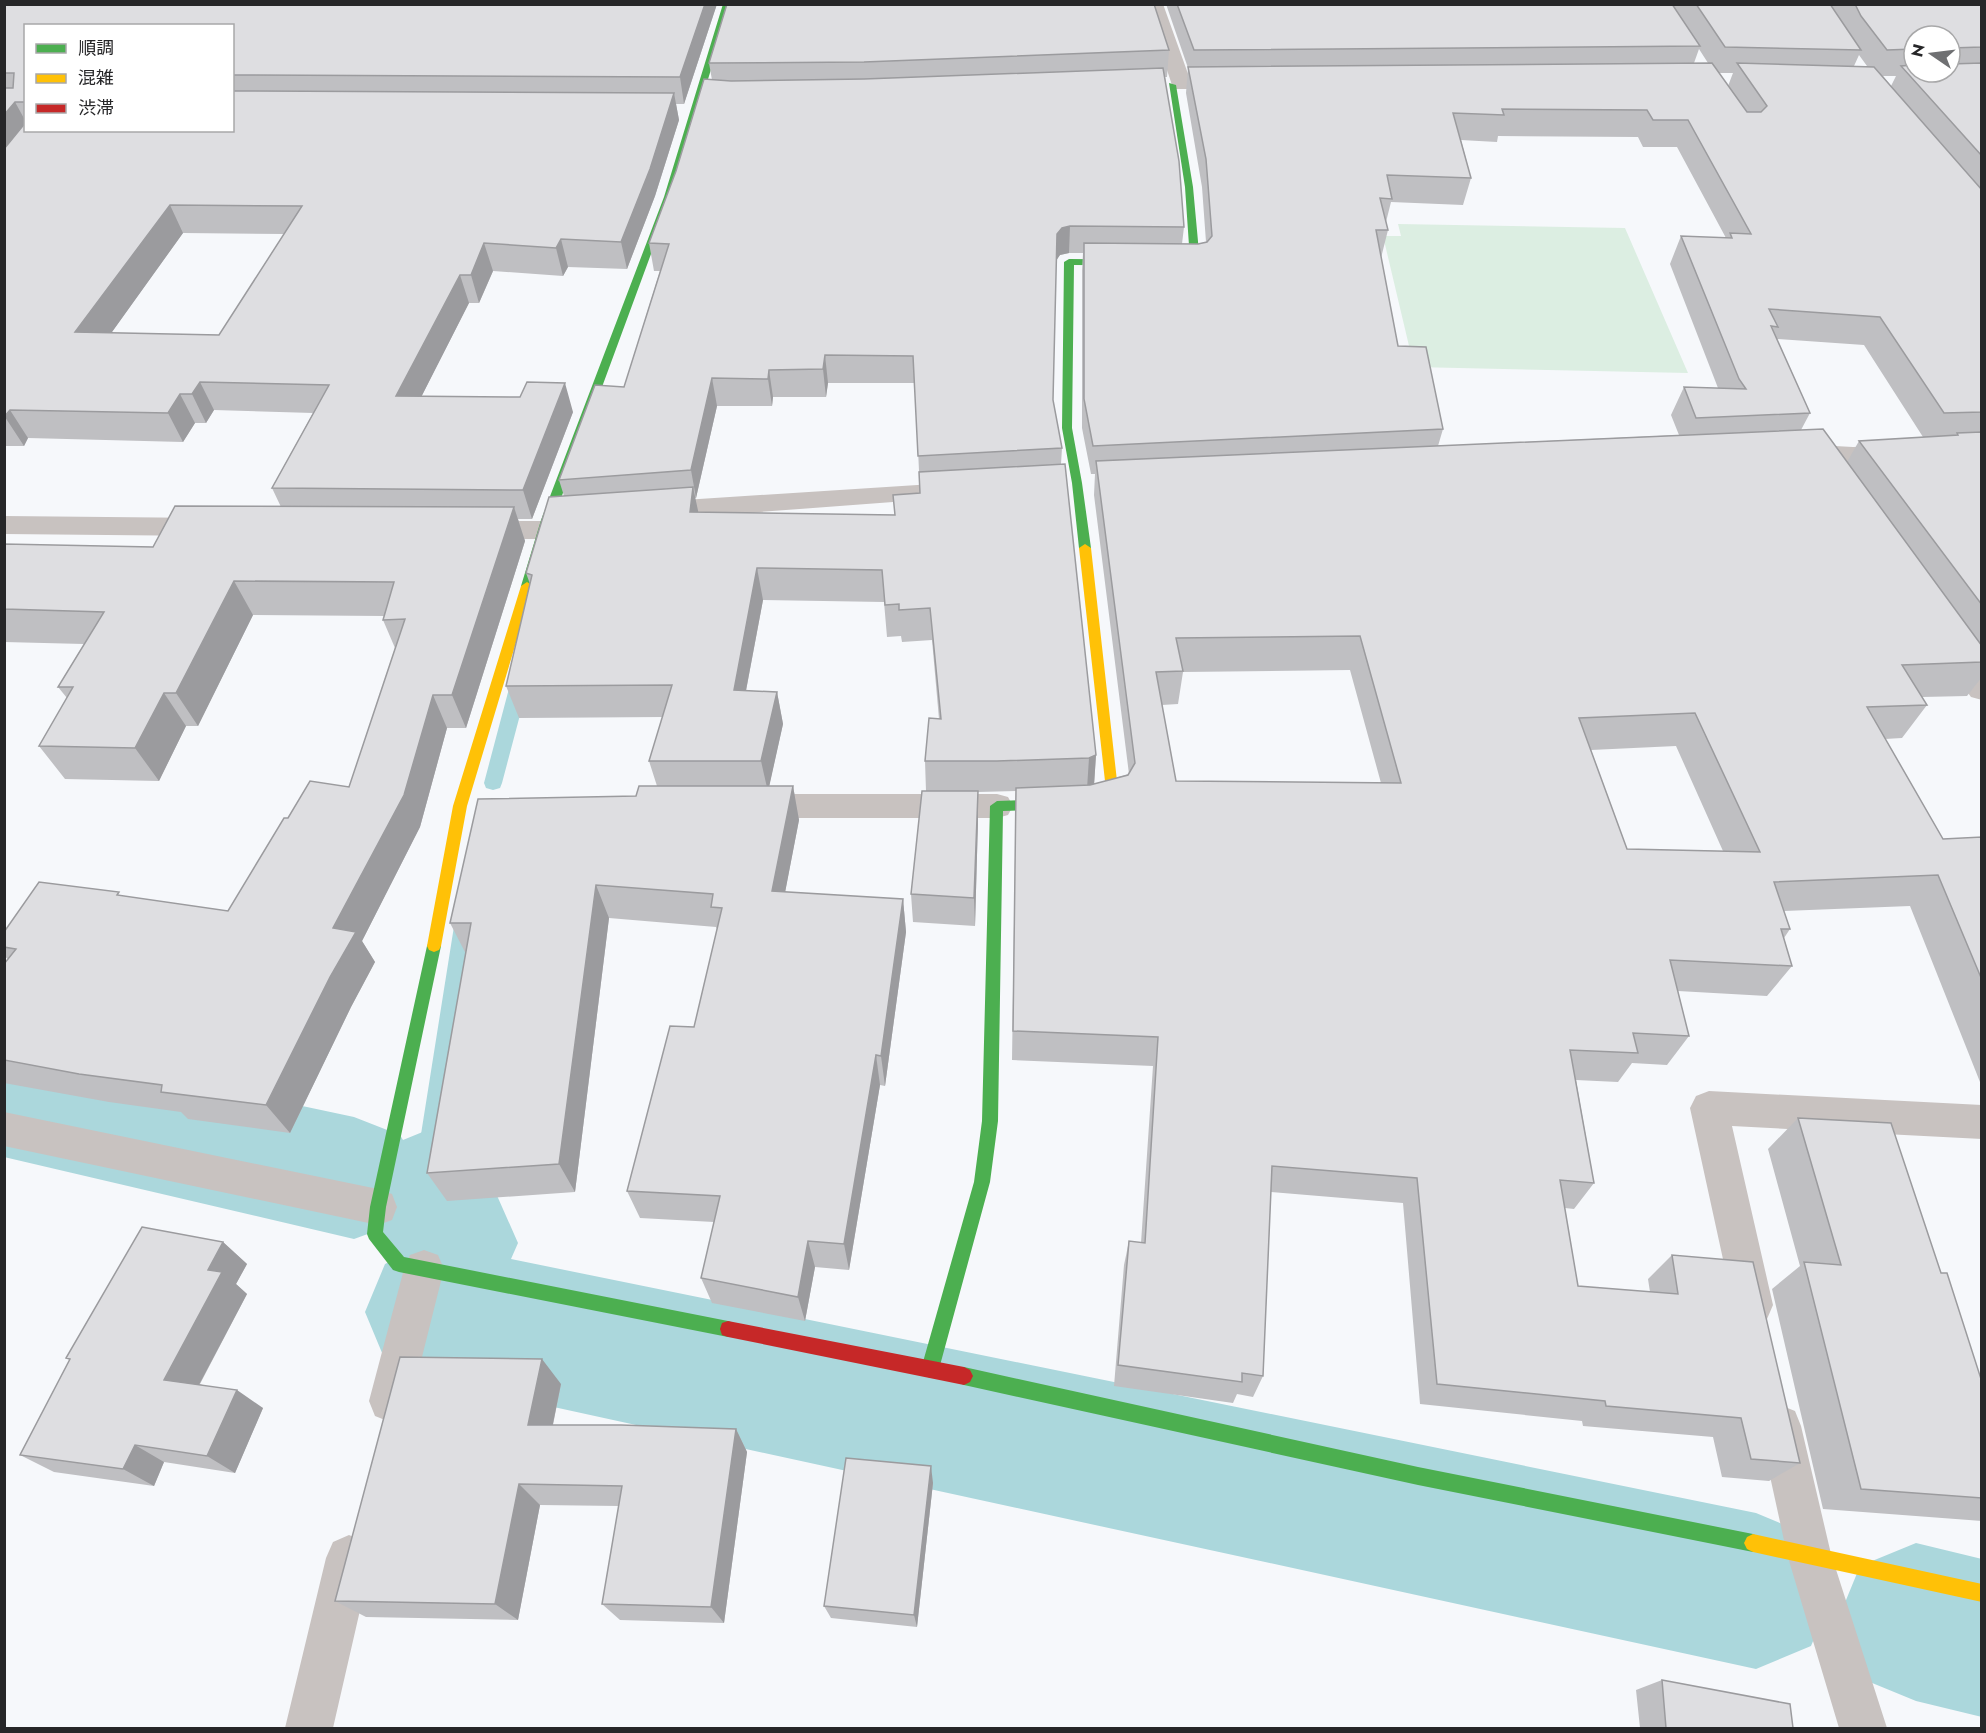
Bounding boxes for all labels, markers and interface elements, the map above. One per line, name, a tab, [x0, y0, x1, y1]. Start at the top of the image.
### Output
legend	[24, 24, 234, 132]
north arrow	[1902, 24, 1962, 84]
text: 順調	[78, 35, 114, 61]
text: N	[1905, 42, 1931, 59]
text: 混雑	[78, 65, 114, 91]
text: 渋滞	[78, 95, 114, 121]

